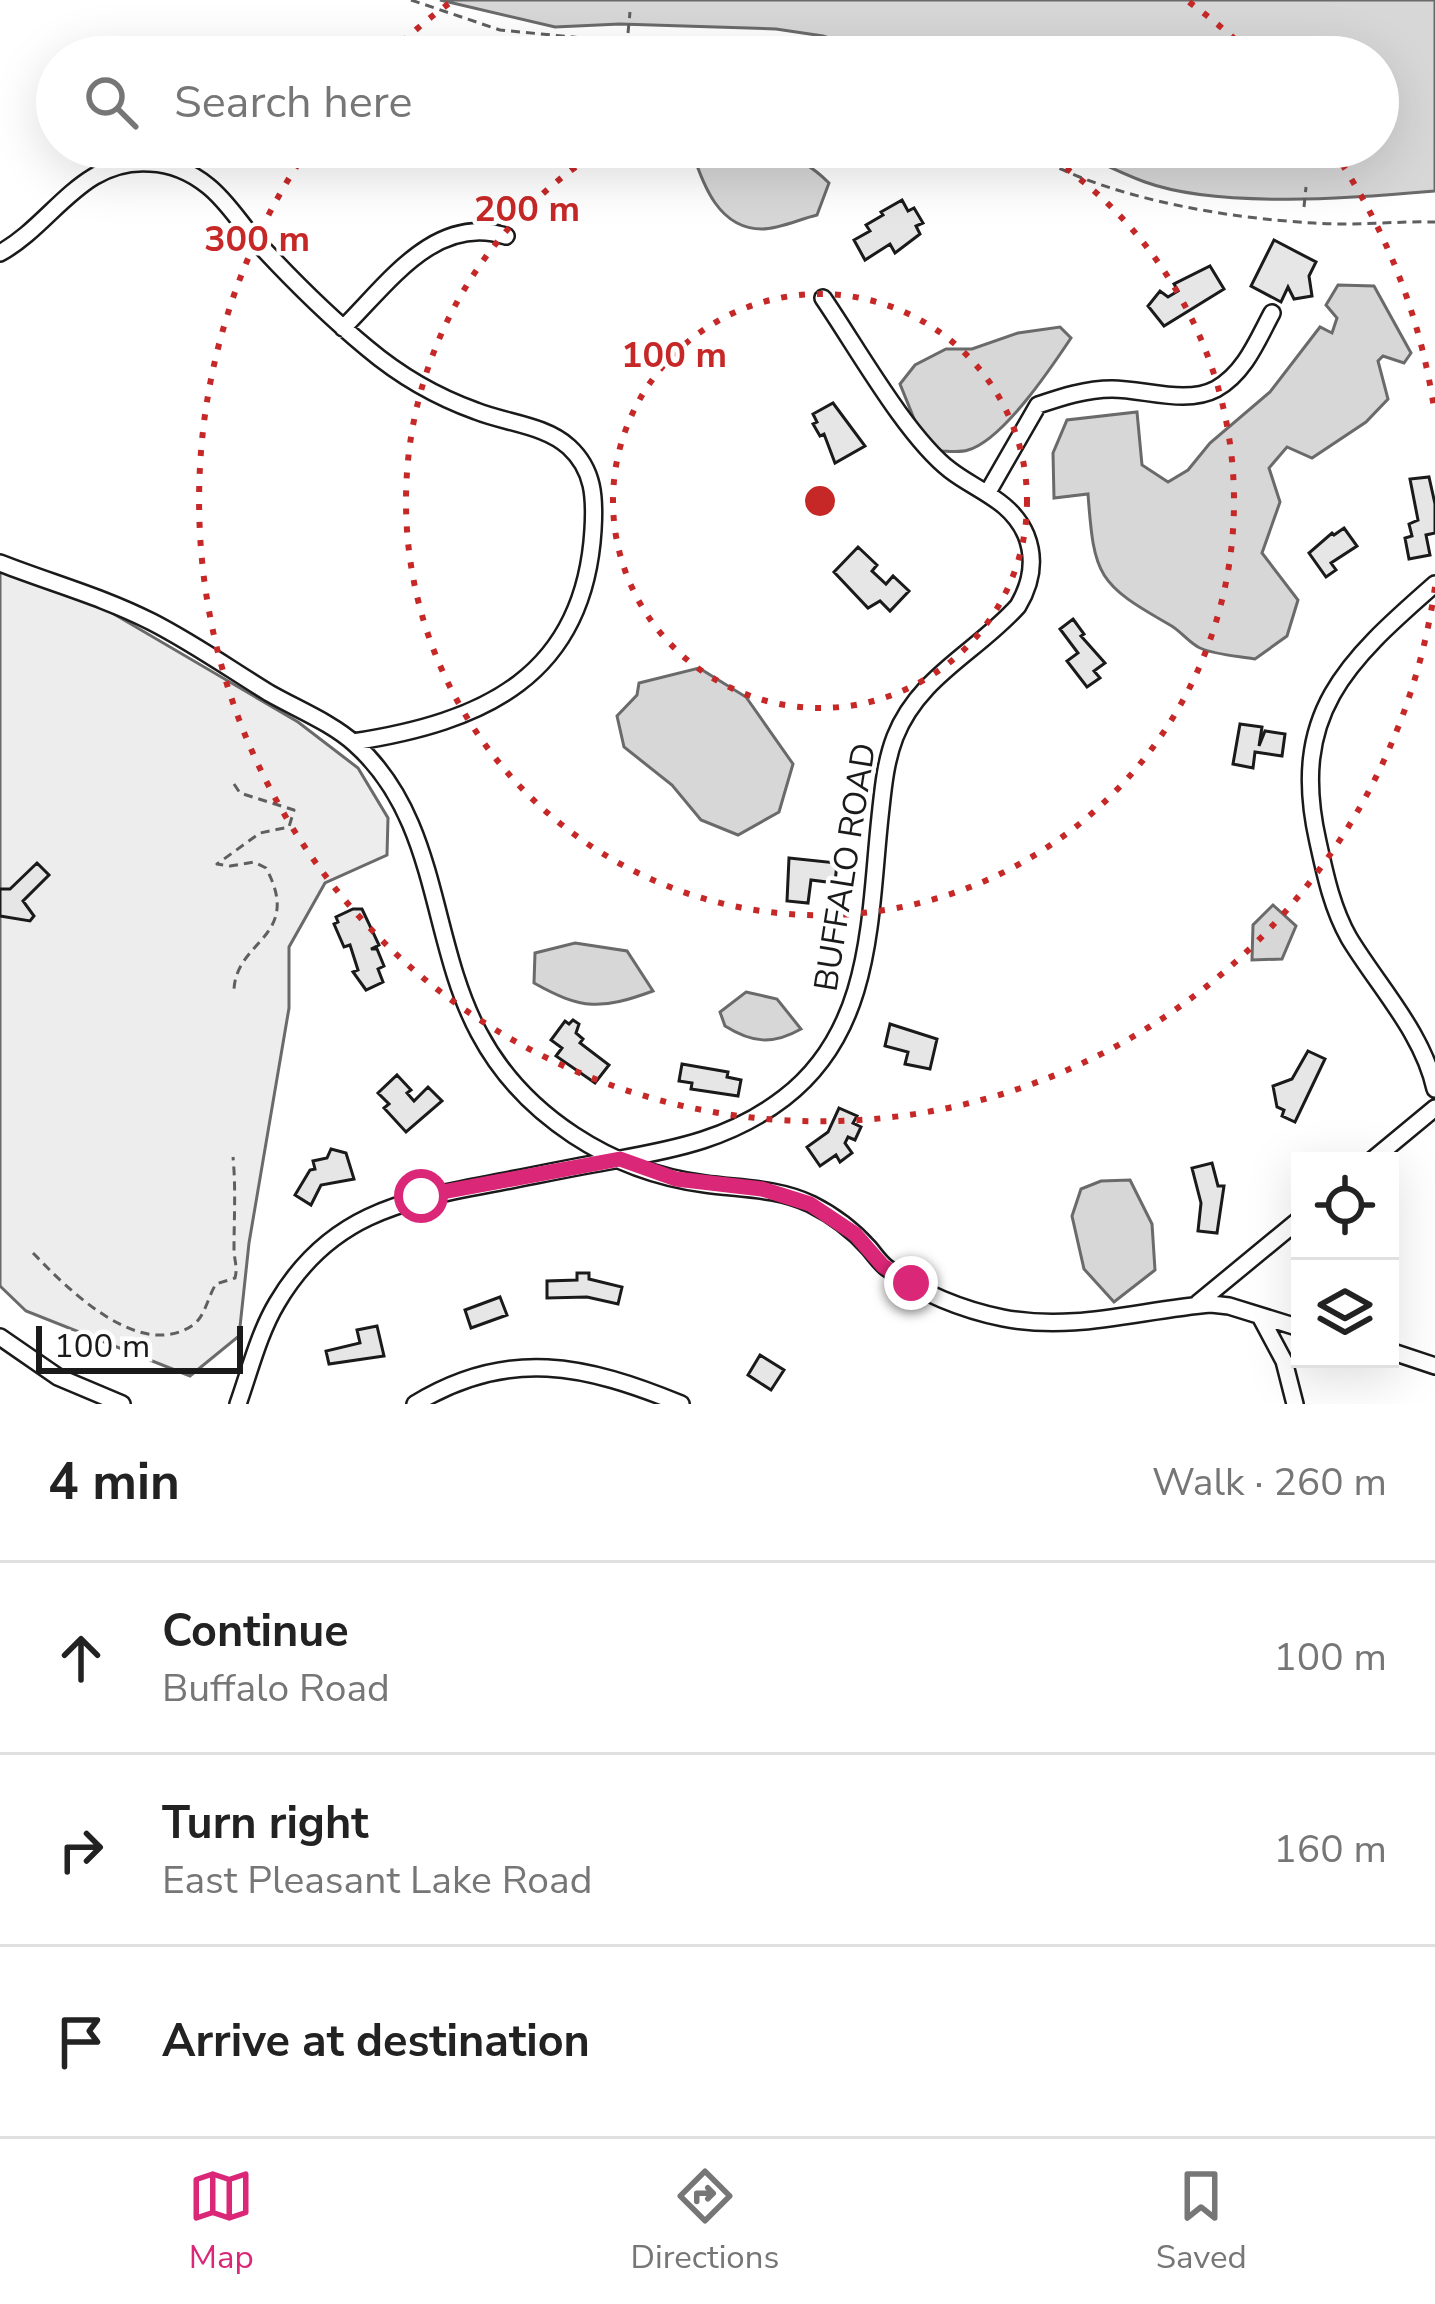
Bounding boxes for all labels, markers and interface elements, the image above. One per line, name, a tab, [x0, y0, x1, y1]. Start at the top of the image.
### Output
search box	[36, 36, 1399, 168]
icon: search	[78, 69, 144, 135]
text: Search here	[174, 72, 413, 133]
text: 200 m	[474, 185, 580, 234]
text: 300 m	[204, 215, 310, 264]
text: 100 m	[621, 331, 727, 380]
centre of rings	[799, 480, 841, 522]
street label: BUFFALO ROAD	[804, 740, 887, 994]
map controls	[1291, 1152, 1399, 1368]
button: locate	[1291, 1152, 1399, 1260]
route start	[394, 1169, 448, 1223]
route end	[884, 1256, 938, 1310]
button: layers	[1291, 1260, 1399, 1368]
scale bar	[36, 1320, 243, 1373]
text: 100 m	[54, 1324, 150, 1369]
text: 4 min	[48, 1447, 180, 1517]
text: Walk · 260 m	[1152, 1456, 1387, 1509]
text: Continue	[162, 1601, 349, 1662]
icon: ahead	[48, 1625, 114, 1691]
text: 100 m	[1273, 1631, 1387, 1684]
text: Buffalo Road	[162, 1662, 390, 1715]
text: Turn right	[162, 1793, 369, 1854]
icon: right	[48, 1817, 114, 1883]
text: 160 m	[1273, 1823, 1387, 1876]
text: East Pleasant Lake Road	[162, 1854, 592, 1907]
icon: arrive	[48, 2009, 114, 2075]
text: Arrive at destination	[162, 2011, 590, 2072]
tab: Map	[188, 2163, 254, 2280]
tab: Directions	[631, 2163, 779, 2280]
tab: Saved	[1156, 2163, 1247, 2280]

